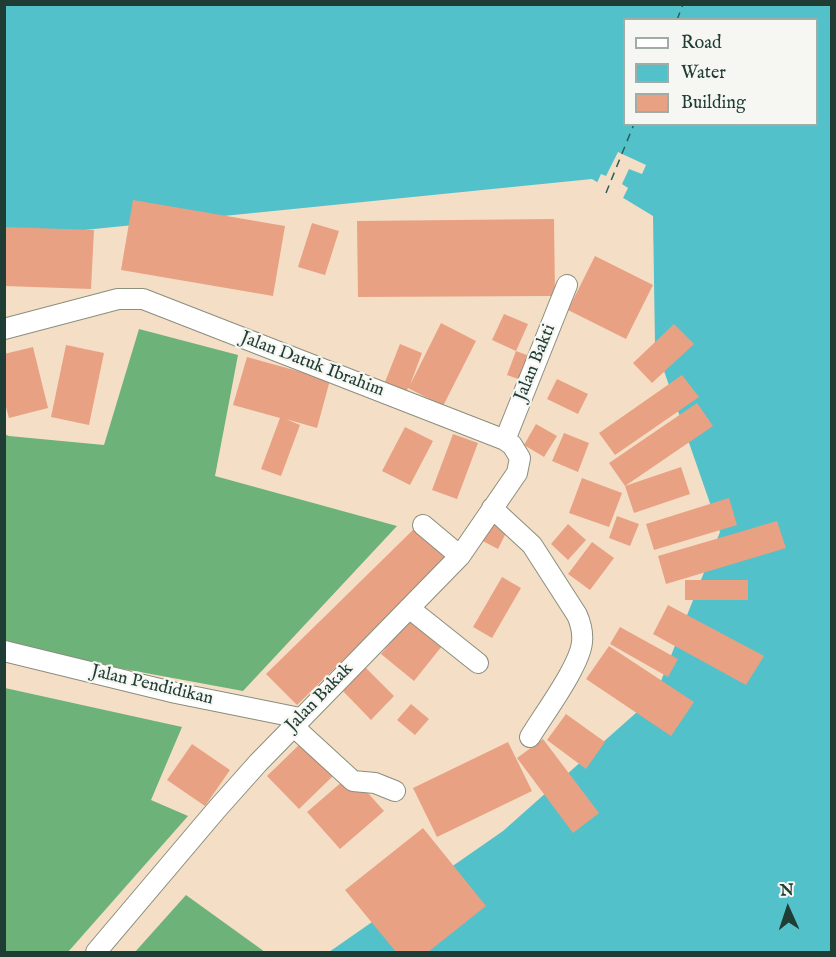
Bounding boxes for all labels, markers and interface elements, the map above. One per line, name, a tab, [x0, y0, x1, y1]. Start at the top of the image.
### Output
legend	[623, 18, 818, 126]
text: Road	[681, 32, 722, 55]
text: Water	[681, 62, 726, 85]
text: Building	[681, 92, 746, 115]
street label: Jalan Bakti	[511, 321, 561, 405]
street label: Jalan Datuk Ibrahim	[237, 328, 387, 402]
street label: Jalan Bakak	[282, 659, 358, 737]
street label: Jalan Pendidikan	[89, 661, 215, 711]
north arrow	[758, 879, 818, 939]
text: N	[780, 881, 794, 901]

